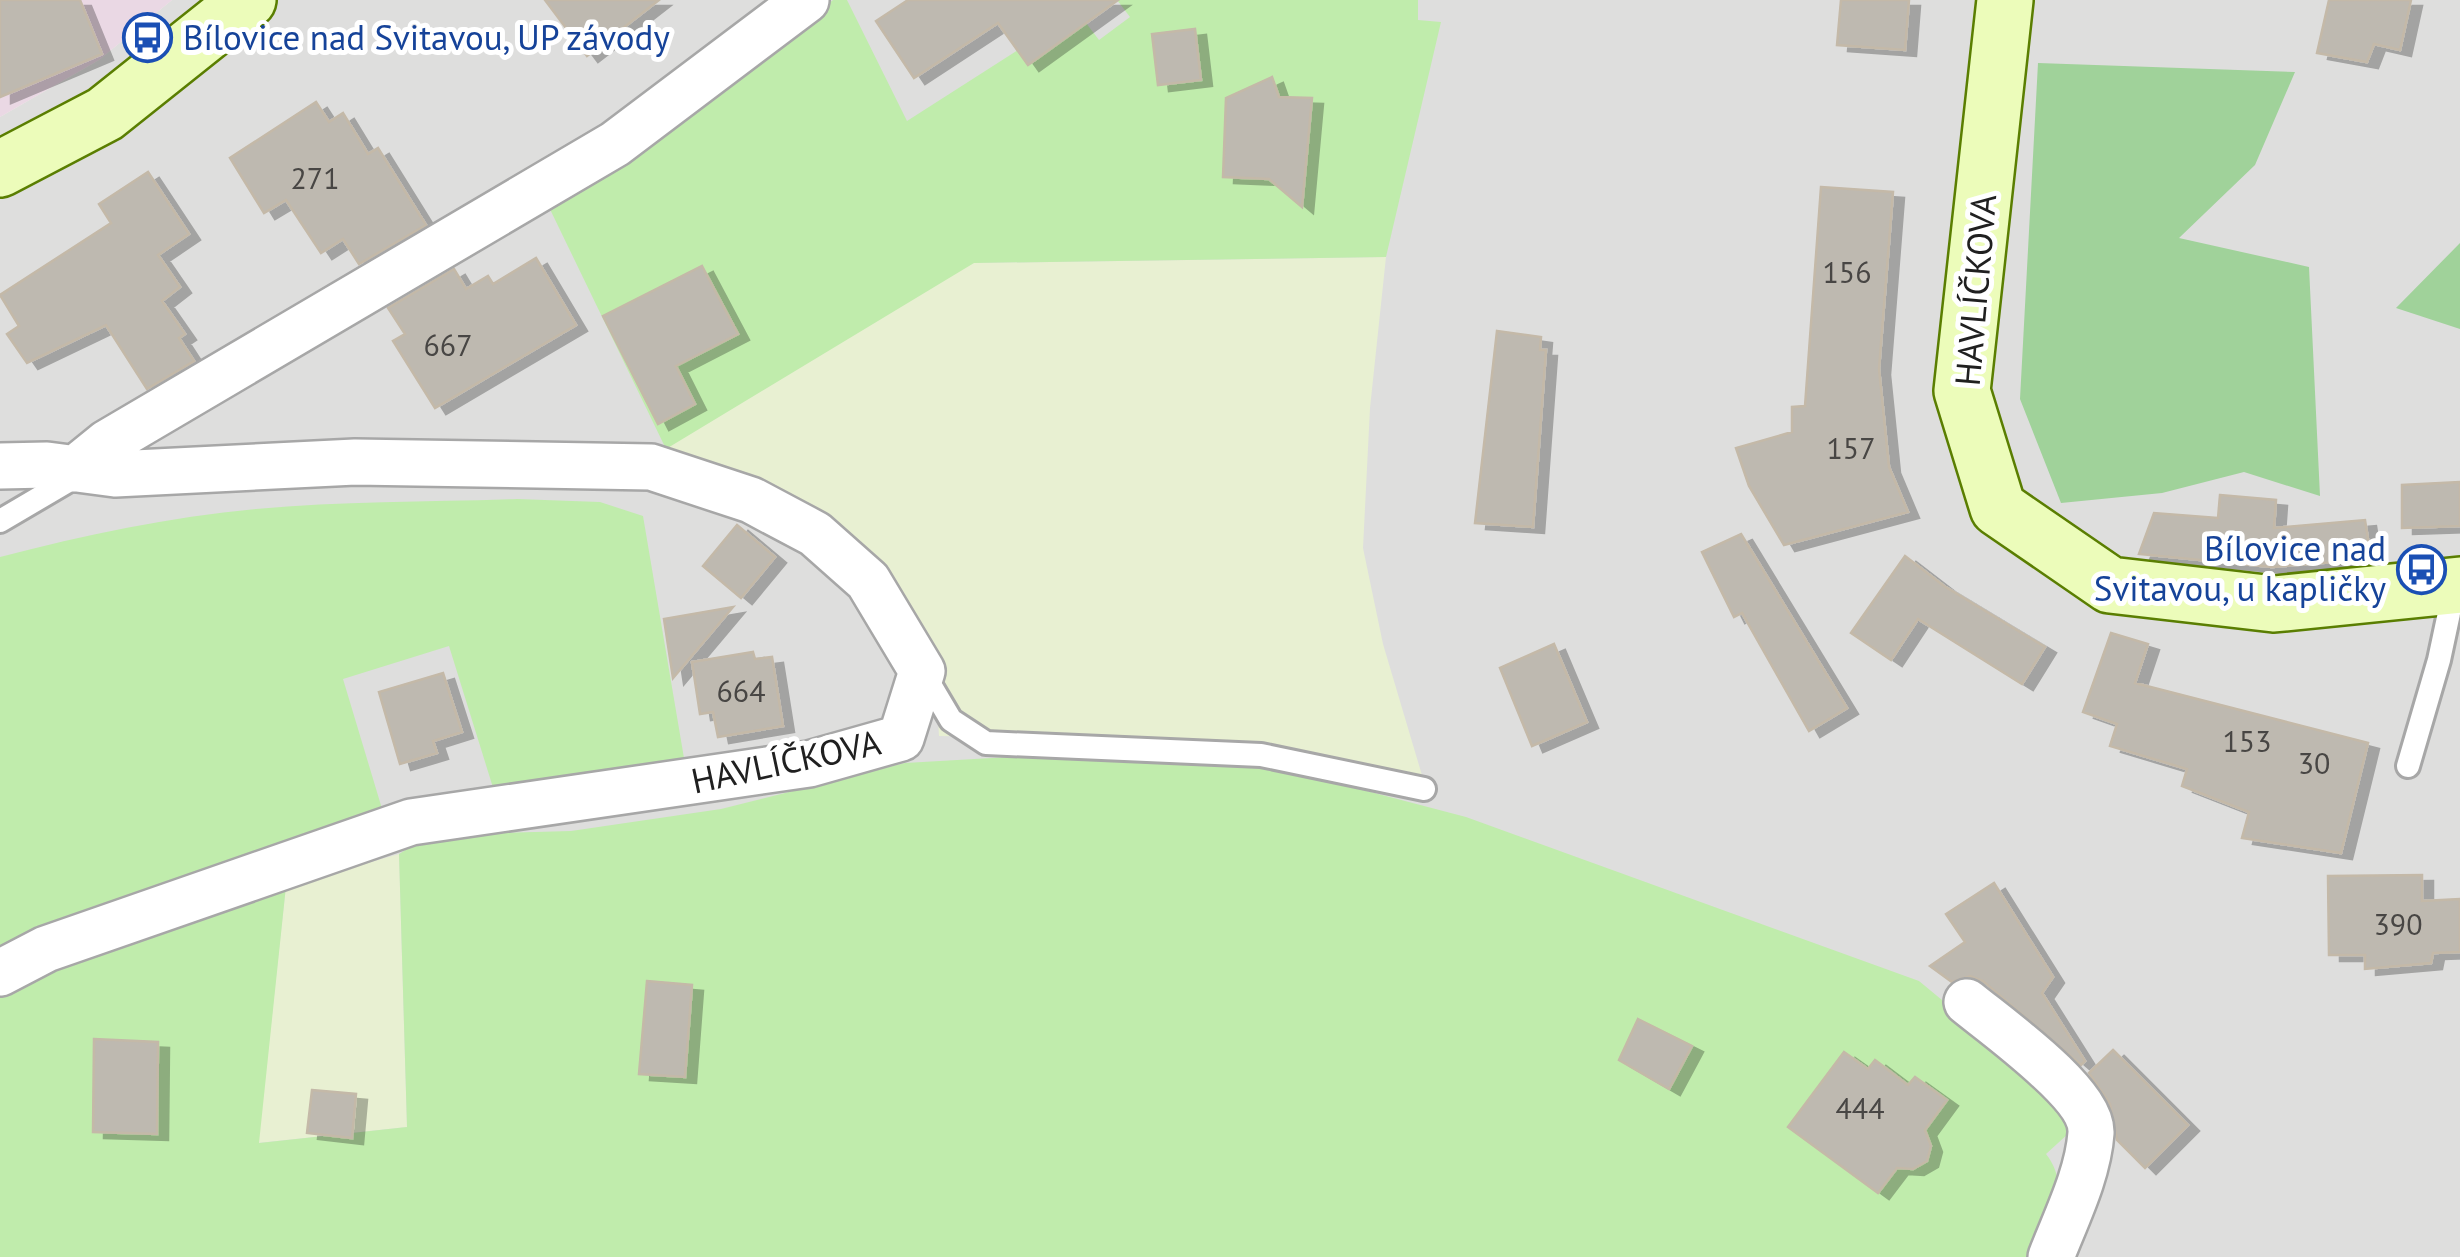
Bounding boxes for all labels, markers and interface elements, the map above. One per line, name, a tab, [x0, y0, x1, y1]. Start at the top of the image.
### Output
bus stop icon: Bílovice nad Svitavou, UP závody	[122, 12, 174, 64]
place label: Bílovice nad Svitavou, UP závody	[183, 14, 670, 60]
house number: 271	[290, 158, 340, 197]
street label: HAVLÍČKOVA	[1944, 192, 2006, 388]
house number: 156	[1822, 252, 1872, 291]
house number: 667	[423, 325, 473, 364]
house number: 157	[1826, 428, 1876, 467]
place label: Bílovice nad Svitavou, u kapličky	[2094, 525, 2386, 611]
bus stop icon: Bílovice nad Svitavou, u kapličky	[2395, 543, 2447, 595]
house number: 664	[716, 671, 766, 710]
street label: HAVLÍČKOVA	[687, 718, 885, 803]
house number: 153	[2222, 721, 2272, 760]
house number: 30	[2298, 743, 2330, 782]
house number: 390	[2373, 904, 2423, 943]
house number: 444	[1835, 1088, 1885, 1127]

